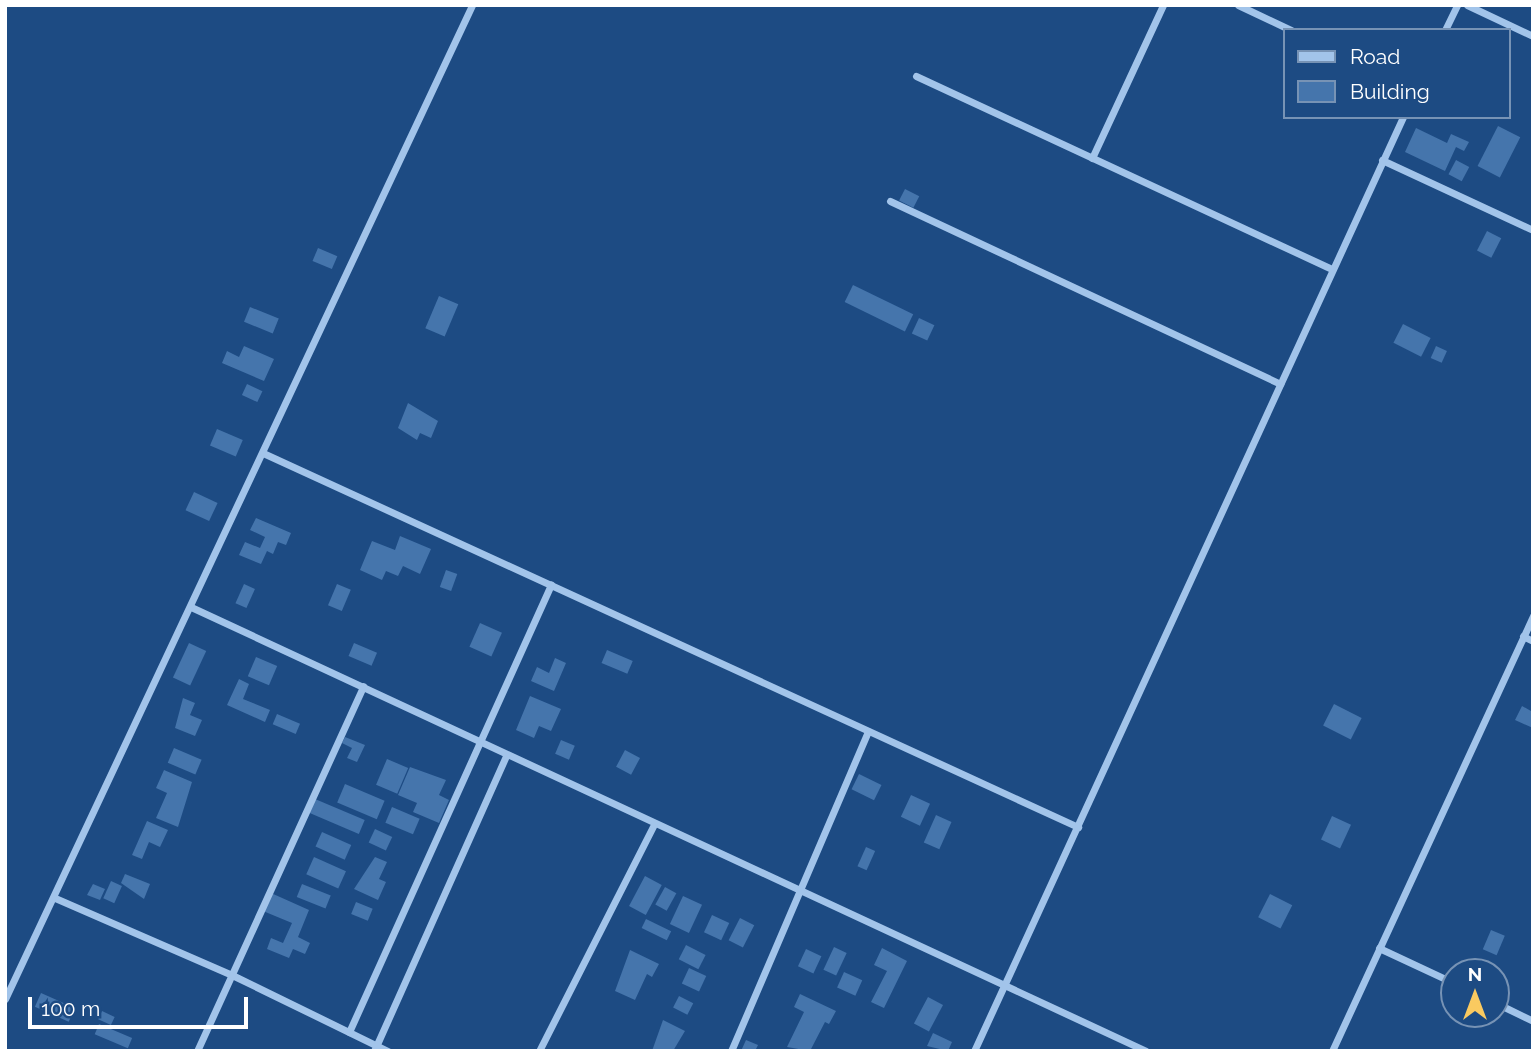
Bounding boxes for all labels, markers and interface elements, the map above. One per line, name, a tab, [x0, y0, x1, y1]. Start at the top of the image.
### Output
legend	[1282, 28, 1510, 119]
text: Road	[1350, 44, 1400, 69]
text: Building	[1350, 79, 1430, 104]
north arrow	[1440, 958, 1510, 1028]
text: N	[1468, 963, 1482, 985]
scale bar	[32, 982, 252, 1026]
text: 100 m	[41, 996, 100, 1021]

